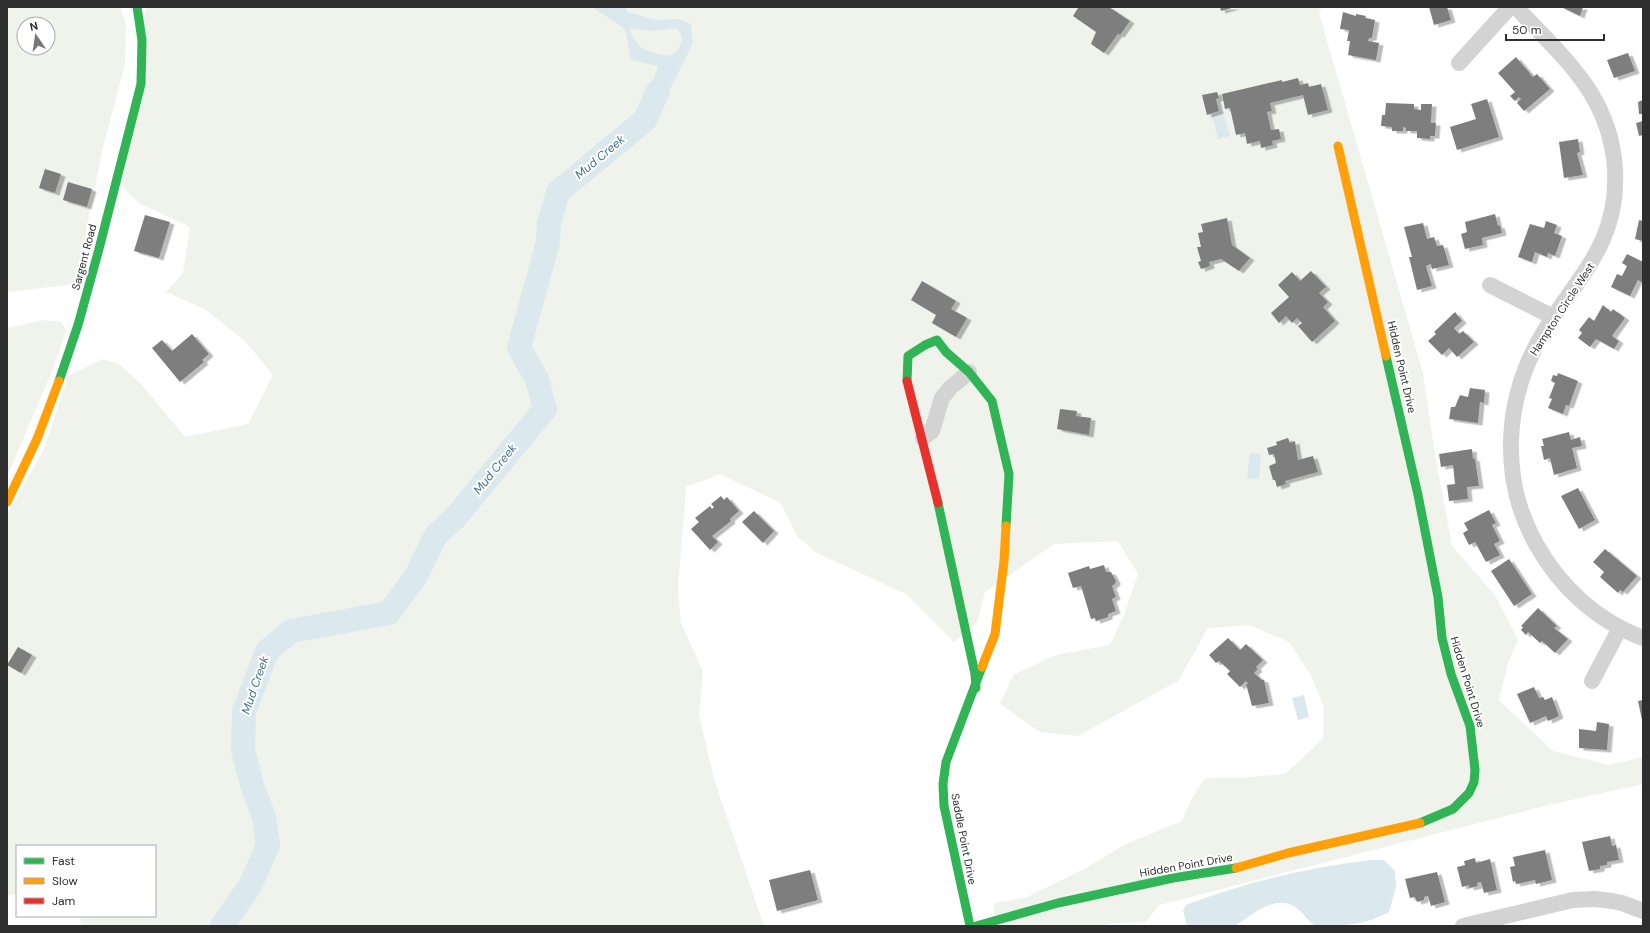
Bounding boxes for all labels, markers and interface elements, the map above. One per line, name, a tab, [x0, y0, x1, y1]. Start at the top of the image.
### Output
north arrow	[16, 16, 56, 56]
scale bar	[1506, 16, 1604, 42]
text: N	[28, 19, 39, 34]
text: 50 m	[1512, 22, 1541, 38]
water label: Mud Creek	[572, 131, 629, 183]
street label: Sargent Road	[68, 222, 100, 291]
street label: Hampton Circle West	[1527, 260, 1597, 358]
street label: Hidden Point Drive	[1385, 320, 1419, 414]
water label: Mud Creek	[470, 440, 521, 498]
street label: Hidden Point Drive	[1448, 635, 1488, 729]
water label: Mud Creek	[238, 653, 273, 716]
street label: Saddle Point Drive	[948, 792, 980, 886]
legend	[16, 845, 156, 917]
street label: Hidden Point Drive	[1138, 850, 1234, 880]
text: Fast	[52, 853, 75, 869]
text: Slow	[52, 873, 78, 889]
text: Jam	[52, 893, 75, 909]

